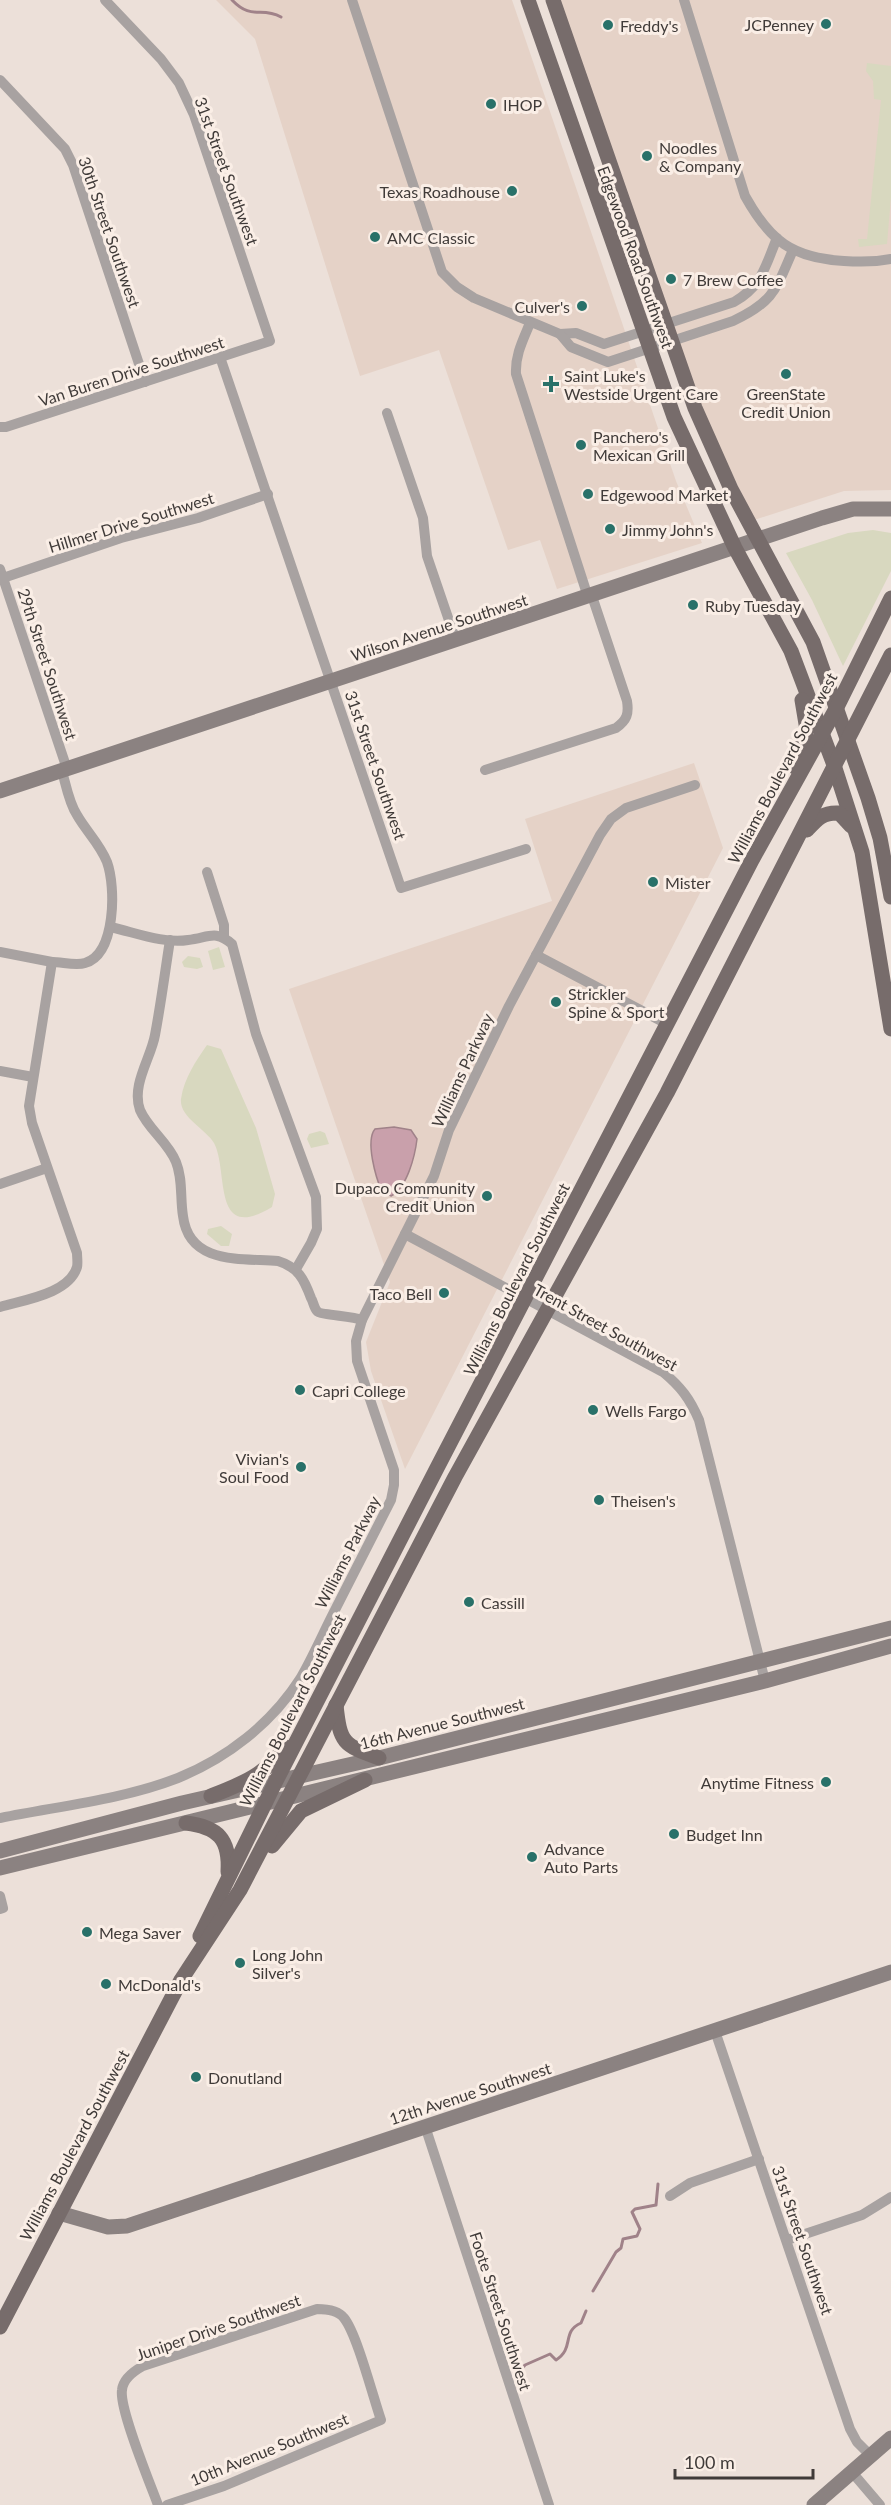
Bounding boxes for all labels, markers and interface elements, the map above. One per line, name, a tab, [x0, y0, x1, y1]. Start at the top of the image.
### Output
place label: JCPenney	[745, 15, 815, 34]
place label: Freddy's	[620, 16, 679, 35]
marker: JCPenney	[819, 17, 833, 31]
marker: Freddy's	[601, 18, 615, 32]
street label: 31st Street Southwest	[191, 94, 263, 248]
place label: IHOP	[503, 95, 543, 114]
marker: IHOP	[484, 97, 498, 111]
place label: Noodles & Company	[659, 138, 742, 175]
marker: Noodles & Company	[640, 149, 654, 163]
street label: 30th Street Southwest	[75, 154, 145, 310]
street label: Edgewood Road Southwest	[594, 163, 678, 351]
place label: Texas Roadhouse	[379, 182, 500, 201]
marker: Texas Roadhouse	[505, 184, 519, 198]
place label: AMC Classic	[387, 228, 476, 247]
marker: AMC Classic	[368, 230, 382, 244]
place label: 7 Brew Coffee	[683, 270, 783, 289]
marker: 7 Brew Coffee	[664, 272, 678, 286]
place label: Culver's	[514, 297, 570, 316]
marker: Culver's	[575, 299, 589, 313]
street label: Van Buren Drive Southwest	[36, 332, 226, 410]
place label: Saint Luke's Westside Urgent Care	[564, 366, 718, 403]
marker: GreenState Credit Union	[779, 367, 793, 381]
marker: Saint Luke's Westside Urgent Care	[542, 375, 560, 393]
place label: GreenState Credit Union	[741, 384, 831, 421]
place label: Panchero's Mexican Grill	[593, 427, 685, 464]
marker: Panchero's Mexican Grill	[574, 438, 588, 452]
place label: Edgewood Market	[600, 485, 729, 504]
marker: Edgewood Market	[581, 487, 595, 501]
street label: Hillmer Drive Southwest	[46, 488, 216, 556]
place label: Jimmy John's	[622, 520, 713, 539]
marker: Jimmy John's	[603, 522, 617, 536]
street label: 29th Street Southwest	[14, 586, 82, 742]
street label: Wilson Avenue Southwest	[348, 589, 530, 665]
place label: Ruby Tuesday	[705, 596, 802, 615]
marker: Ruby Tuesday	[686, 598, 700, 612]
street label: Williams Boulevard Southwest	[723, 669, 841, 867]
street label: 31st Street Southwest	[342, 688, 411, 842]
place label: Mister	[665, 873, 711, 892]
marker: Mister	[646, 875, 660, 889]
place label: Strickler Spine & Sport	[568, 984, 665, 1021]
marker: Strickler Spine & Sport	[549, 995, 563, 1009]
street label: Williams Parkway	[427, 1009, 497, 1130]
place label: Dupaco Community Credit Union	[335, 1178, 476, 1215]
street label: Williams Boulevard Southwest	[459, 1179, 573, 1378]
marker: Dupaco Community Credit Union	[480, 1189, 494, 1203]
street label: Trent Street Southwest	[531, 1280, 681, 1375]
place label: Taco Bell	[370, 1284, 432, 1303]
marker: Taco Bell	[437, 1286, 451, 1300]
place label: Capri College	[312, 1381, 406, 1400]
marker: Capri College	[293, 1383, 307, 1397]
place label: Wells Fargo	[605, 1401, 686, 1420]
marker: Wells Fargo	[586, 1403, 600, 1417]
place label: Vivian's Soul Food	[219, 1449, 289, 1486]
marker: Vivian's Soul Food	[294, 1460, 308, 1474]
place label: Theisen's	[611, 1491, 676, 1510]
street label: Williams Parkway	[310, 1492, 384, 1611]
marker: Theisen's	[592, 1493, 606, 1507]
place label: Cassill	[481, 1593, 525, 1612]
marker: Cassill	[462, 1595, 476, 1609]
street label: Williams Boulevard Southwest	[235, 1610, 349, 1809]
street label: 16th Avenue Southwest	[358, 1693, 526, 1753]
place label: Anytime Fitness	[701, 1773, 814, 1792]
marker: Anytime Fitness	[819, 1775, 833, 1789]
place label: Budget Inn	[686, 1825, 763, 1844]
marker: Budget Inn	[667, 1827, 681, 1841]
place label: Advance Auto Parts	[544, 1839, 618, 1876]
marker: Advance Auto Parts	[525, 1850, 539, 1864]
place label: Mega Saver	[99, 1923, 181, 1942]
marker: Mega Saver	[80, 1925, 94, 1939]
place label: Long John Silver's	[252, 1945, 323, 1982]
marker: Long John Silver's	[233, 1956, 247, 1970]
place label: McDonald's	[118, 1975, 201, 1994]
marker: McDonald's	[99, 1977, 113, 1991]
street label: Williams Boulevard Southwest	[15, 2046, 133, 2244]
street label: 12th Avenue Southwest	[387, 2058, 553, 2128]
place label: Donutland	[208, 2068, 282, 2087]
marker: Donutland	[189, 2070, 203, 2084]
street label: 31st Street Southwest	[769, 2163, 838, 2317]
street label: Foote Street Southwest	[466, 2229, 536, 2393]
street label: Juniper Drive Southwest	[133, 2290, 303, 2364]
street label: 10th Avenue Southwest	[187, 2409, 351, 2489]
scale bar	[675, 2442, 813, 2480]
text: 100 m	[684, 2451, 735, 2473]

